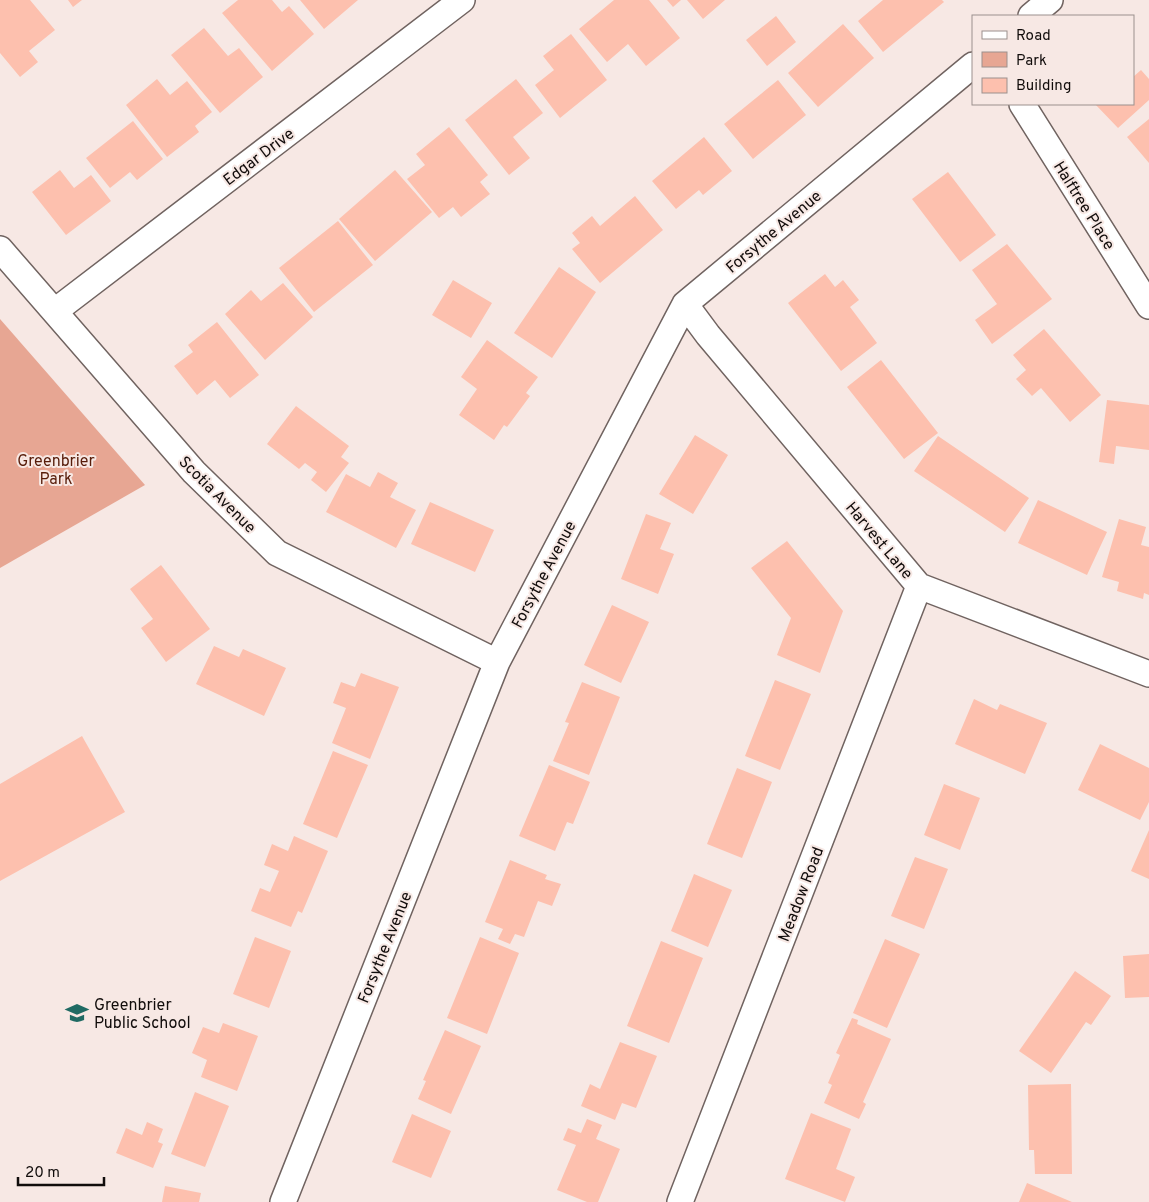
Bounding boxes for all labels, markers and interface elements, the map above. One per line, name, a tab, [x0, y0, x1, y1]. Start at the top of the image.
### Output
legend	[972, 15, 1134, 105]
text: Road	[1016, 27, 1051, 46]
text: Park	[1016, 52, 1047, 71]
text: Building	[1016, 77, 1071, 96]
street label: Edgar Drive	[220, 124, 299, 191]
street label: Halftree Place	[1048, 158, 1119, 254]
street label: Forsythe Avenue	[722, 187, 826, 278]
park label: Greenbrier Park	[17, 452, 95, 490]
street label: Scotia Avenue	[174, 453, 259, 538]
street label: Harvest Lane	[840, 499, 917, 584]
street label: Forsythe Avenue	[508, 518, 581, 632]
street label: Meadow Road	[775, 844, 829, 945]
street label: Forsythe Avenue	[354, 889, 417, 1007]
place label: Greenbrier Public School	[94, 996, 191, 1034]
school or university icon: Greenbrier Public School	[64, 1000, 90, 1026]
scale bar	[18, 1154, 104, 1186]
text: 20 m	[25, 1164, 60, 1183]

